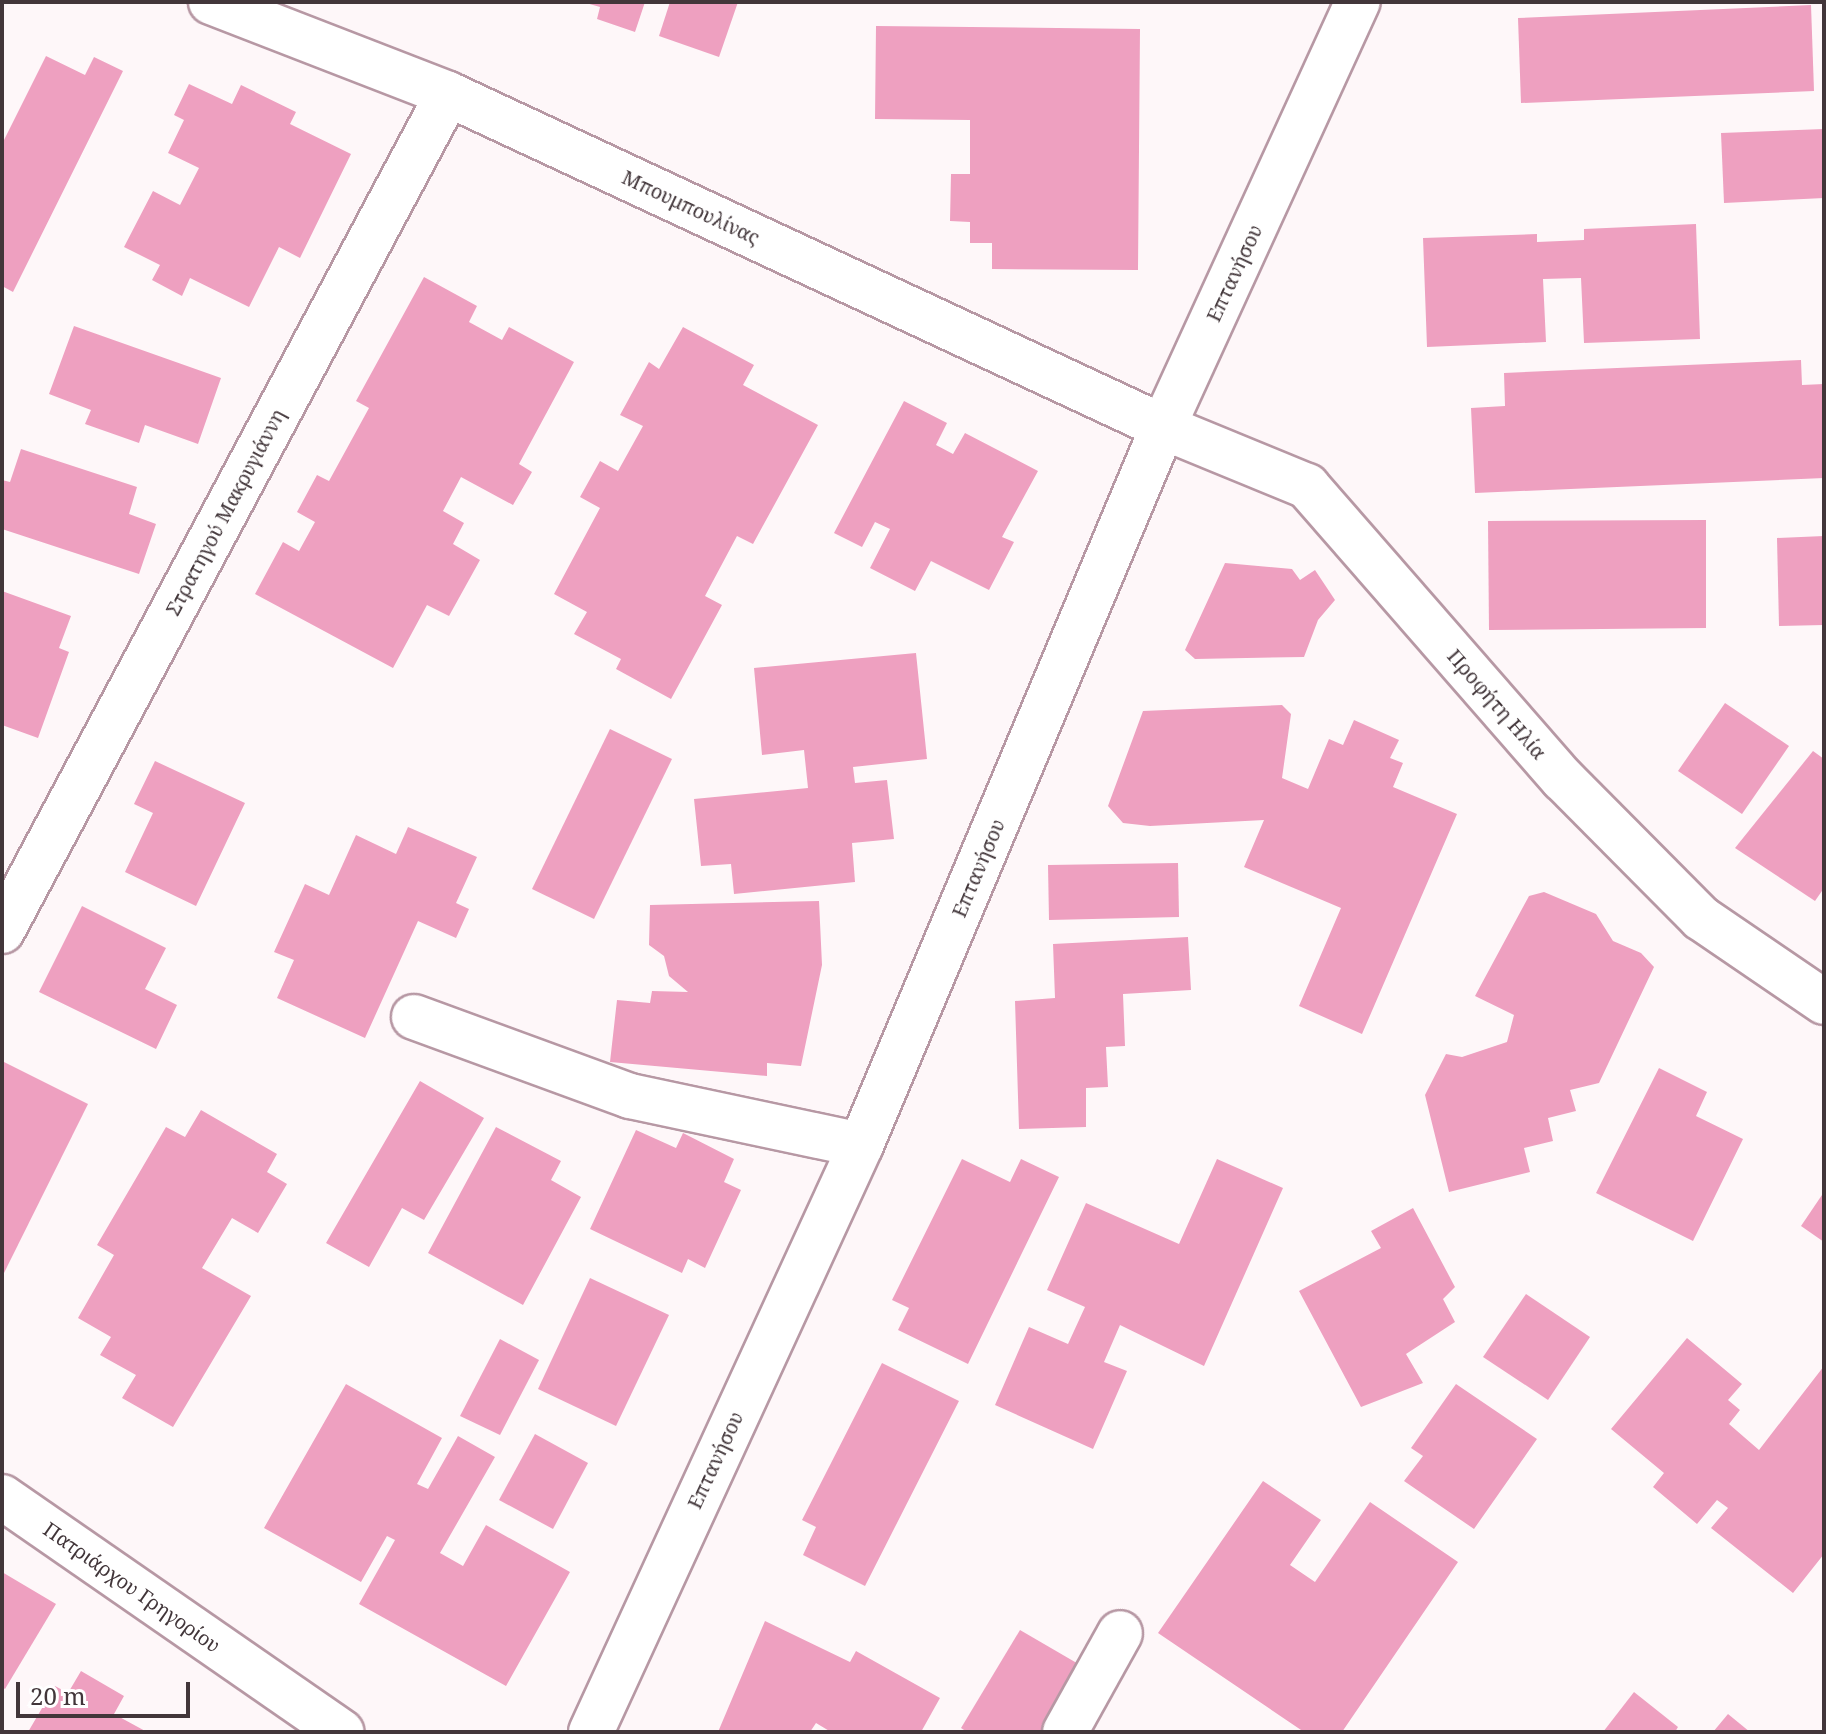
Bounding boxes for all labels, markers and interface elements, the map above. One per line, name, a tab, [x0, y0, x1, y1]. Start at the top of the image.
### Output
street label: Μπουμπουλίνας	[618, 165, 764, 249]
street label: Επτανήσου	[1201, 221, 1267, 325]
street label: Στρατηγού Μακρυγιάννη	[160, 405, 290, 619]
street label: Προφήτη Ηλία	[1443, 644, 1551, 764]
street label: Επτανήσου	[947, 815, 1009, 921]
street label: Επτανήσου	[682, 1408, 748, 1512]
street label: Πατριάρχου Γρηγορίου	[39, 1517, 225, 1657]
scale bar	[20, 1666, 194, 1716]
text: 20 m	[30, 1679, 86, 1712]

